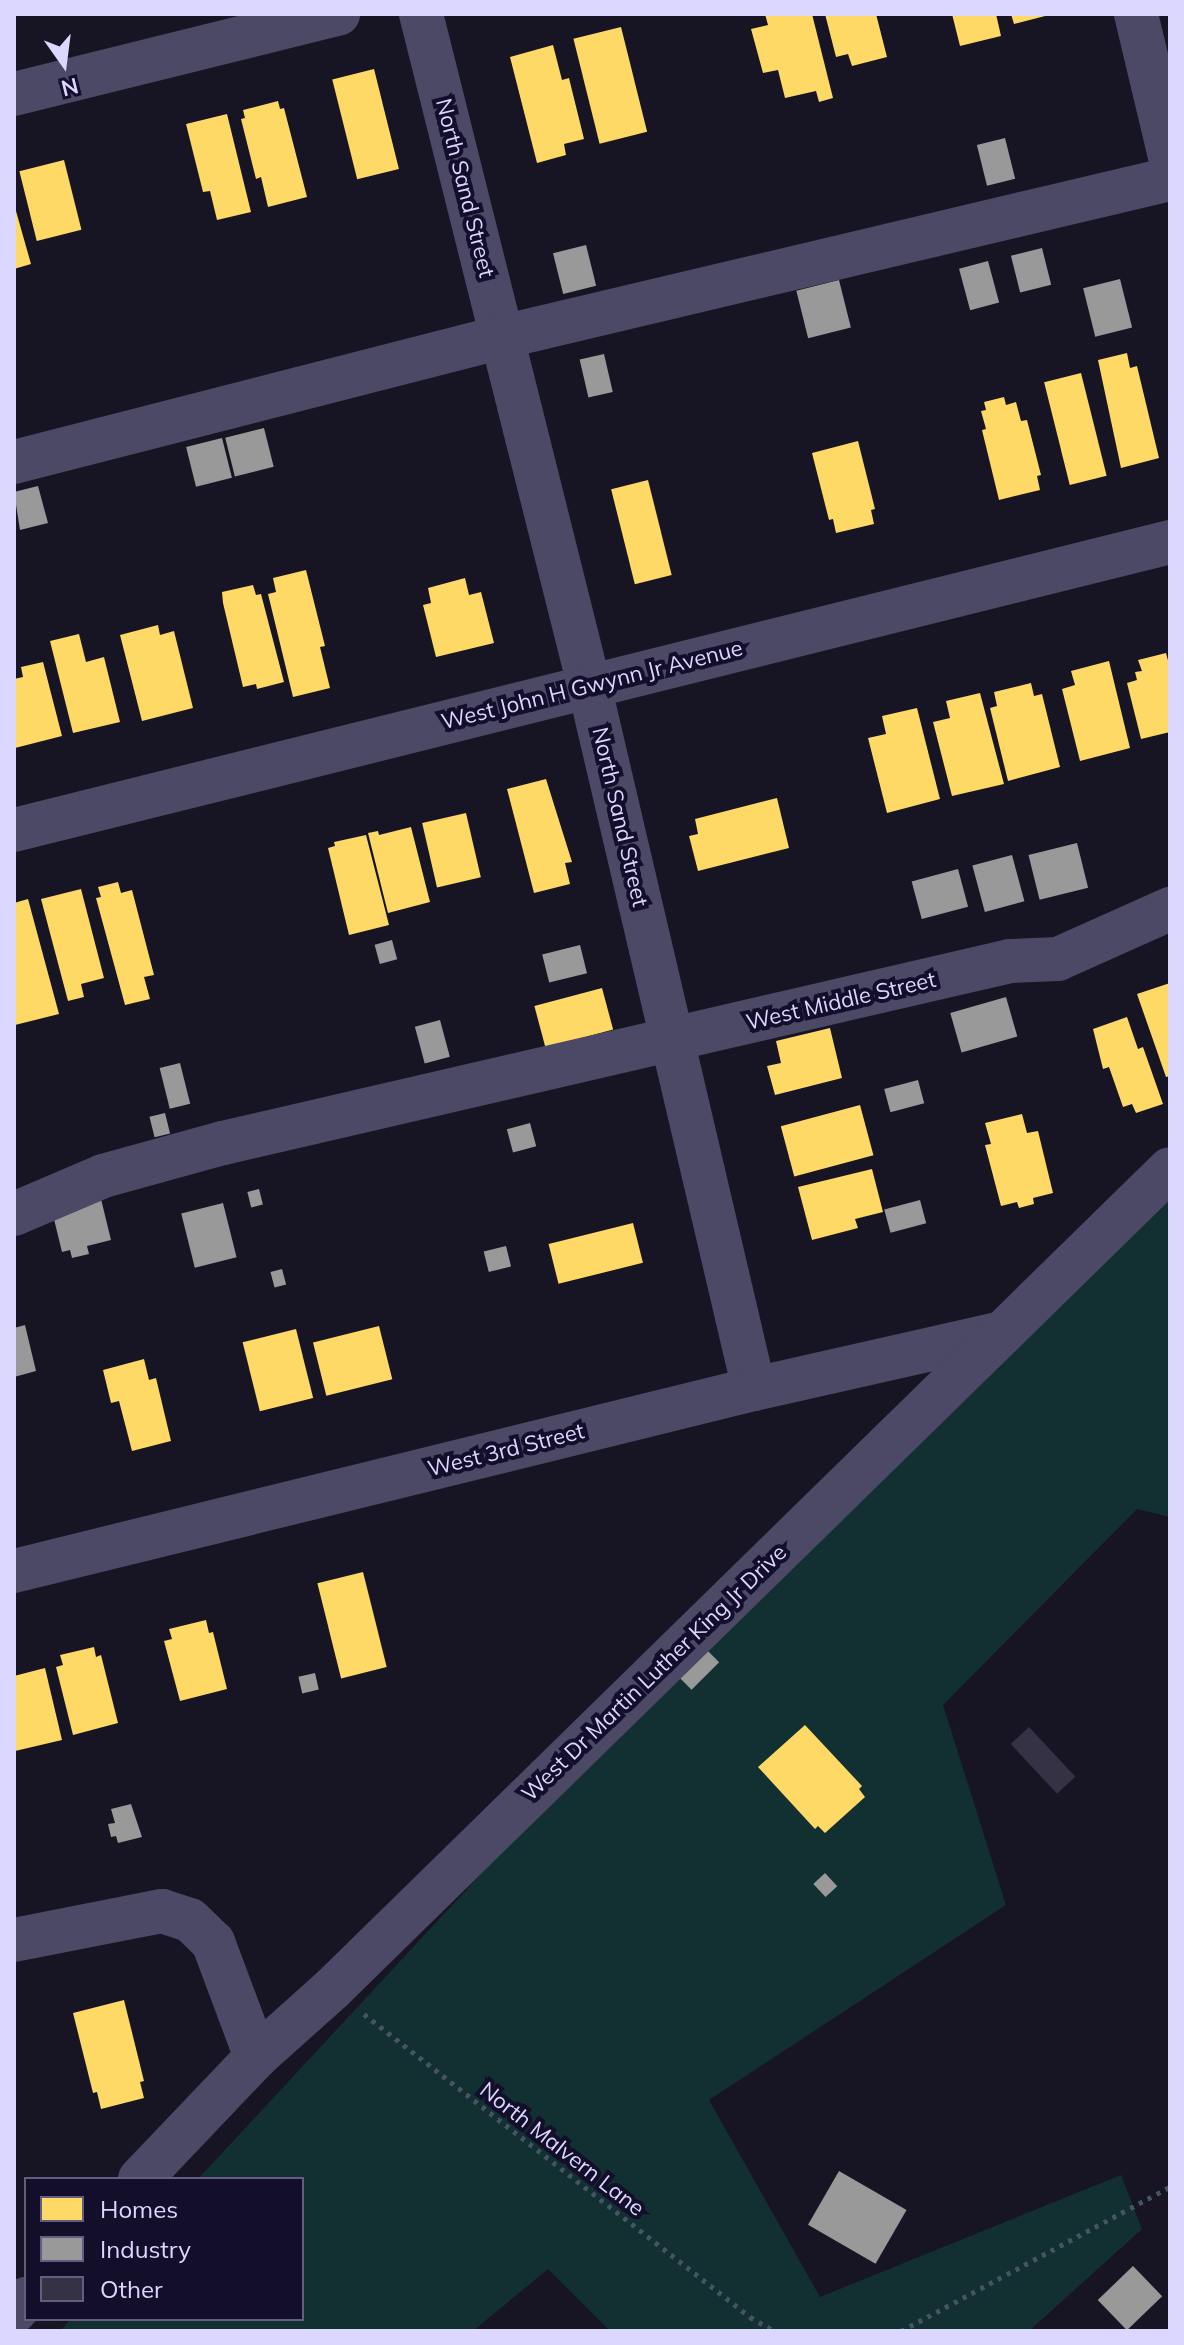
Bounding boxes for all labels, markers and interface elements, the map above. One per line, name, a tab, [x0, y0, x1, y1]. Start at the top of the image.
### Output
north arrow	[24, 24, 104, 104]
text: N	[58, 72, 81, 103]
street label: North Sand Street	[430, 96, 500, 280]
street label: West John H Gwynn Jr Avenue	[439, 635, 745, 735]
street label: North Sand Street	[587, 725, 653, 909]
street label: West Middle Street	[744, 966, 938, 1036]
street label: West 3rd Street	[425, 1418, 587, 1482]
street label: West Dr Martin Luther King Jr Drive	[516, 1539, 792, 1807]
street label: North Malvern Lane	[475, 2077, 649, 2221]
legend	[24, 2177, 304, 2321]
text: Homes	[100, 2194, 178, 2224]
text: Industry	[100, 2234, 191, 2264]
text: Other	[100, 2274, 163, 2304]

